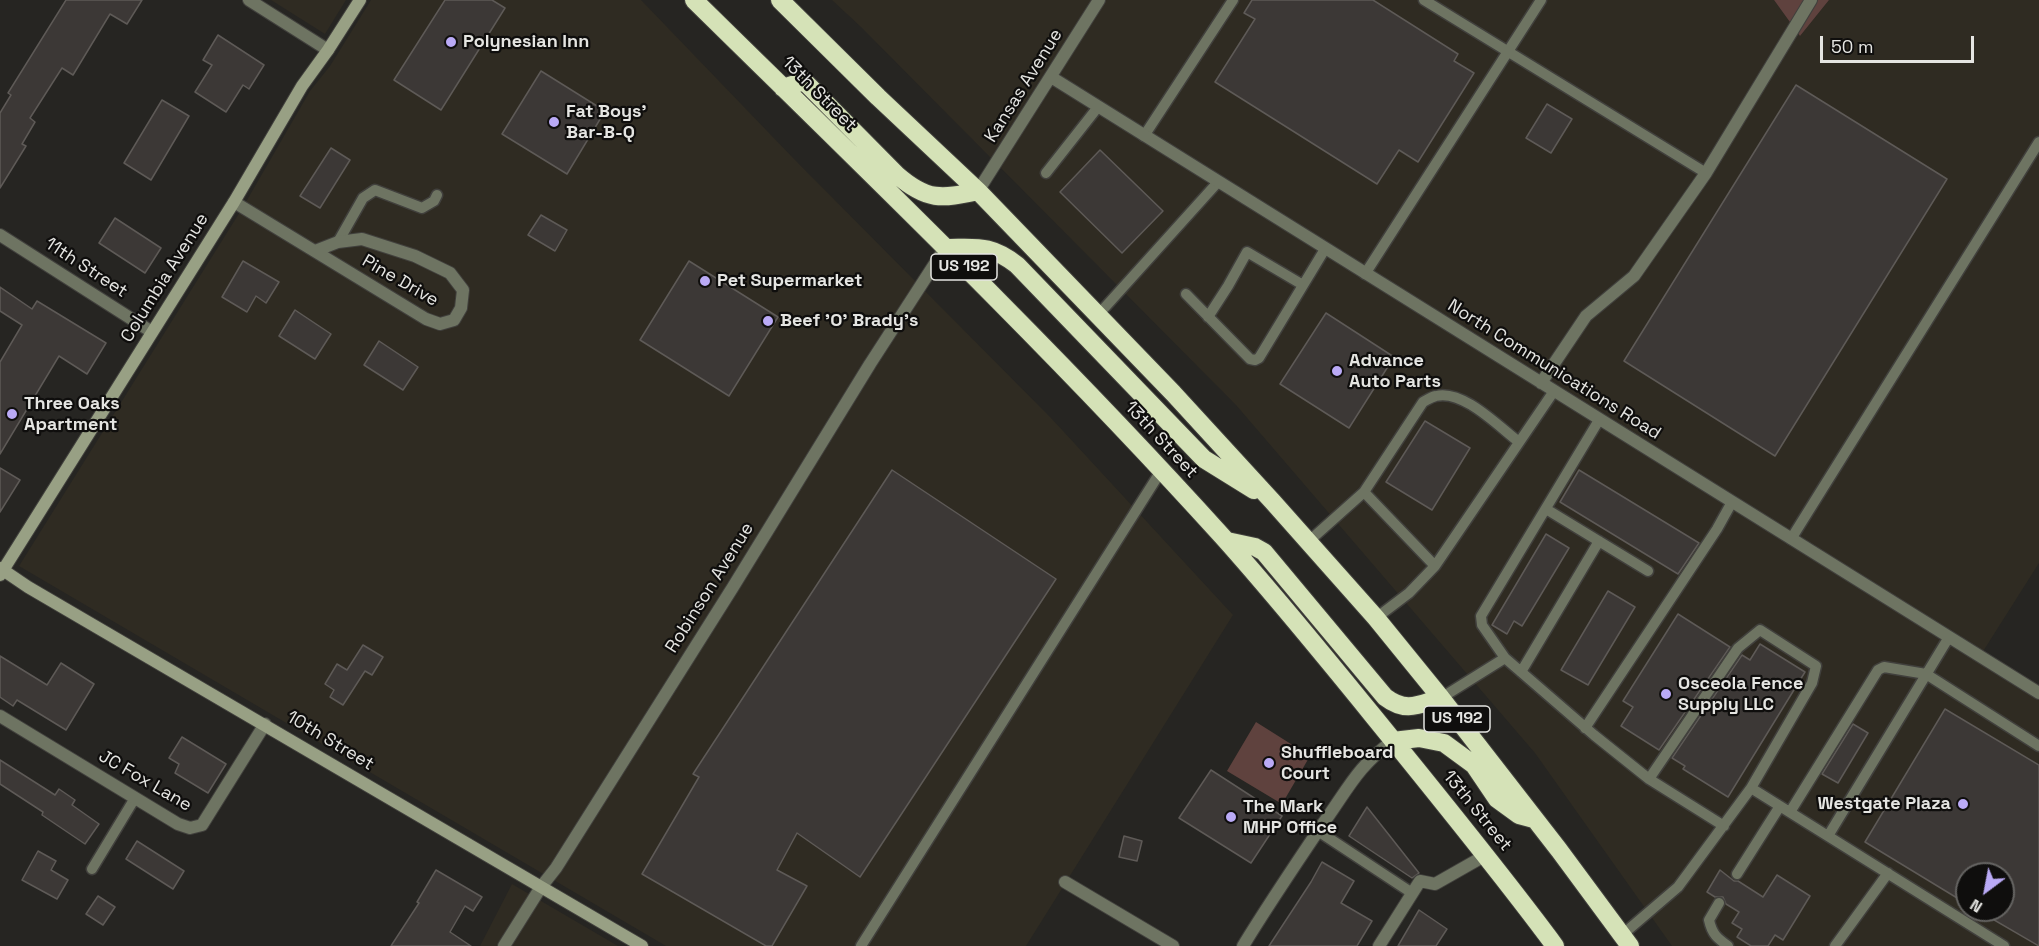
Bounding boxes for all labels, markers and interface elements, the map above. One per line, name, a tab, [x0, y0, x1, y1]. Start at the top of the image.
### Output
scale bar	[1823, 24, 1978, 62]
street label: Kansas Avenue	[980, 25, 1068, 147]
place label: Polynesian Inn	[463, 31, 589, 53]
marker: Polynesian Inn	[444, 35, 458, 49]
text: 50 m	[1831, 35, 1873, 58]
street label: 13th Street	[777, 52, 861, 136]
place label: Fat Boys' Bar-B-Q	[566, 101, 647, 144]
marker: Fat Boys' Bar-B-Q	[547, 115, 561, 129]
street label: Columbia Avenue	[117, 209, 213, 347]
street label: 11th Street	[41, 233, 131, 303]
street label: Pine Drive	[358, 250, 442, 312]
road number: US 192	[931, 254, 997, 280]
place label: Pet Supermarket	[717, 270, 862, 292]
marker: Pet Supermarket	[698, 274, 712, 288]
street label: North Communications Road	[1443, 295, 1665, 445]
place label: Beef 'O' Brady's	[780, 310, 918, 332]
marker: Beef 'O' Brady's	[761, 314, 775, 328]
place label: Advance Auto Parts	[1349, 350, 1441, 392]
marker: Advance Auto Parts	[1330, 364, 1344, 378]
place label: Three Oaks Apartment	[24, 393, 120, 436]
street label: 13th Street	[1120, 397, 1202, 483]
marker: Three Oaks Apartment	[5, 407, 19, 421]
street label: Robinson Avenue	[661, 519, 759, 657]
place label: Osceola Fence Supply LLC	[1678, 673, 1803, 716]
marker: Osceola Fence Supply LLC	[1659, 687, 1673, 701]
road number: US 192	[1424, 706, 1490, 732]
street label: 10th Street	[282, 707, 378, 775]
place label: Shuffleboard Court	[1281, 742, 1394, 784]
street label: JC Fox Lane	[95, 746, 195, 816]
marker: Shuffleboard Court	[1262, 756, 1276, 770]
street label: 13th Street	[1438, 766, 1516, 856]
place label: Westgate Plaza	[1818, 793, 1951, 815]
place label: The Mark MHP Office	[1243, 796, 1337, 838]
marker: Westgate Plaza	[1956, 797, 1970, 811]
marker: The Mark MHP Office	[1224, 810, 1238, 824]
north arrow	[1955, 862, 2015, 922]
text: N	[1966, 894, 1986, 918]

